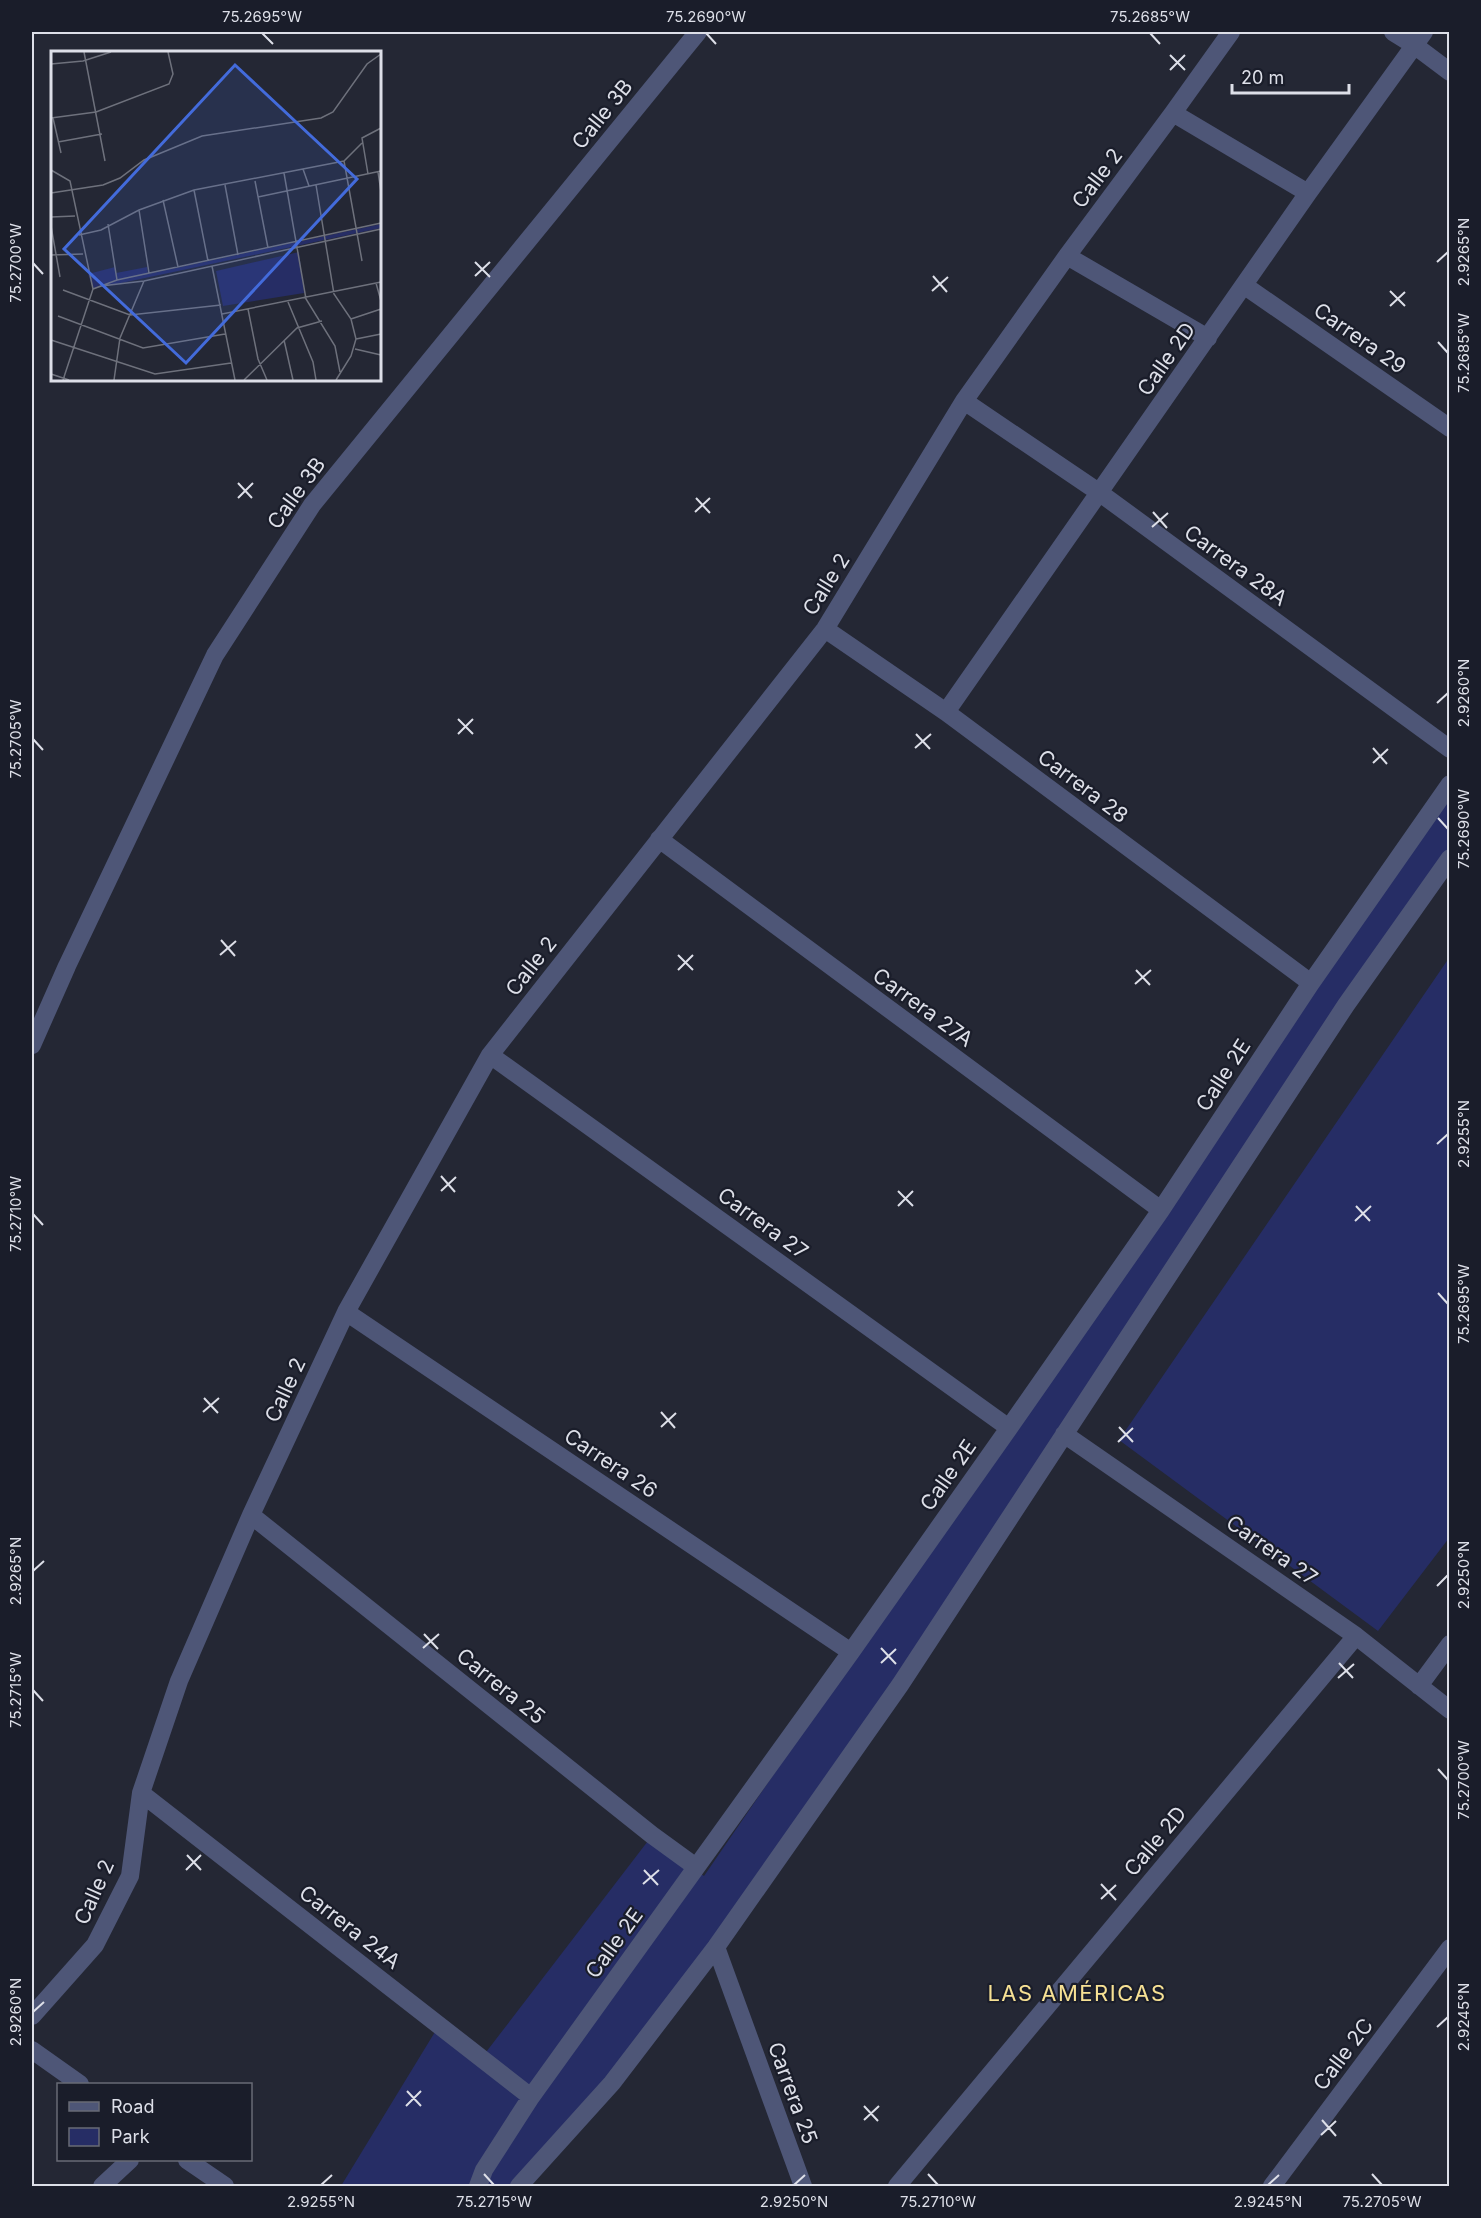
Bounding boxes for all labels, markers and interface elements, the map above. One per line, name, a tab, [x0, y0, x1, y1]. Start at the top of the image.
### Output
text: 75.2695°W	[222, 7, 302, 26]
text: 75.2690°W	[666, 7, 746, 26]
text: 75.2685°W	[1110, 7, 1190, 26]
inset map	[51, 51, 381, 381]
scale bar	[1232, 57, 1349, 95]
text: 20 m	[1241, 67, 1284, 88]
street label: Calle 3B	[566, 74, 638, 154]
street label: Calle 2	[1066, 143, 1128, 213]
text: 2.9265°N	[1454, 218, 1473, 286]
text: 75.2700°W	[6, 223, 25, 303]
street label: Carrera 29	[1309, 297, 1411, 379]
text: 75.2685°W	[1454, 313, 1473, 393]
street label: Calle 2D	[1132, 318, 1200, 400]
street label: Calle 3B	[262, 452, 330, 534]
street label: Carrera 28A	[1180, 519, 1292, 611]
street label: Calle 2	[797, 548, 855, 620]
text: 2.9260°N	[1454, 659, 1473, 727]
text: 75.2705°W	[6, 699, 25, 778]
street label: Carrera 28	[1033, 744, 1133, 828]
text: 75.2690°W	[1454, 789, 1473, 869]
street label: Calle 2	[500, 931, 562, 1001]
street label: Carrera 27A	[868, 962, 978, 1052]
street label: Calle 2E	[1190, 1034, 1256, 1116]
text: 2.9255°N	[1454, 1100, 1473, 1168]
text: 75.2710°W	[6, 1176, 25, 1252]
street label: Carrera 27	[713, 1182, 813, 1264]
text: 75.2695°W	[1454, 1264, 1473, 1344]
street label: Calle 2	[259, 1354, 311, 1426]
street label: Carrera 26	[560, 1423, 662, 1503]
street label: Calle 2E	[915, 1435, 981, 1515]
street label: Carrera 27	[1222, 1510, 1322, 1590]
text: 2.9265°N	[6, 1537, 25, 1605]
text: 2.9250°N	[1454, 1541, 1473, 1609]
street label: Carrera 25	[452, 1643, 550, 1729]
text: 75.2715°W	[6, 1652, 25, 1728]
text: 75.2700°W	[1454, 1740, 1473, 1820]
street label: Calle 2D	[1119, 1801, 1191, 1881]
street label: Calle 2	[69, 1856, 119, 1928]
street label: Carrera 24A	[295, 1880, 405, 1974]
street label: Calle 2E	[580, 1903, 648, 1983]
text: 2.9260°N	[6, 1978, 25, 2046]
district label: LAS AMÉRICAS	[987, 1980, 1167, 2006]
text: 2.9245°N	[1454, 1983, 1473, 2051]
street label: Calle 2C	[1308, 2013, 1378, 2095]
street label: Carrera 25	[763, 2039, 823, 2147]
legend	[57, 2083, 252, 2161]
text: Road	[111, 2096, 154, 2117]
text: Park	[111, 2126, 150, 2147]
text: 2.9255°N	[287, 2192, 355, 2211]
text: 75.2715°W	[456, 2192, 532, 2211]
text: 2.9250°N	[760, 2192, 828, 2211]
text: 75.2710°W	[900, 2192, 976, 2211]
text: 2.9245°N	[1234, 2192, 1302, 2211]
text: 75.2705°W	[1343, 2192, 1422, 2211]

